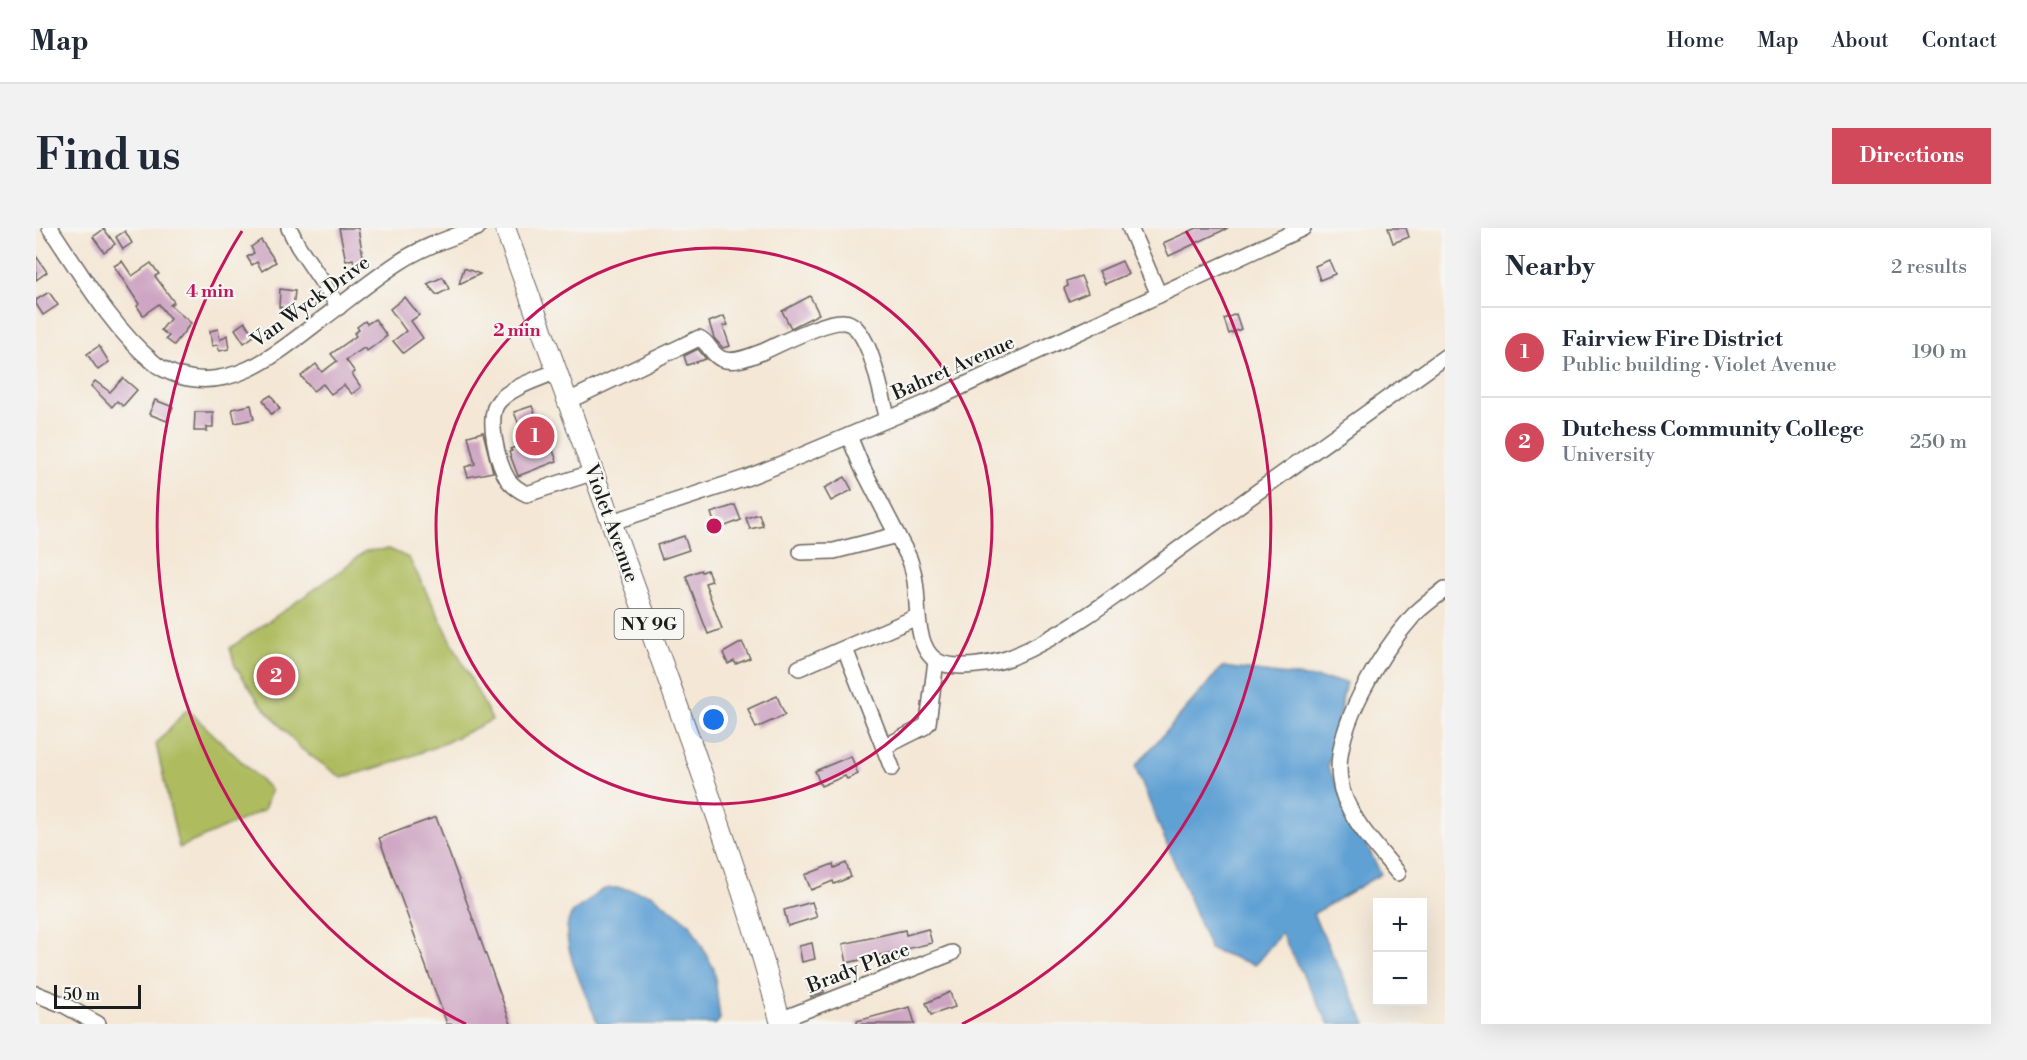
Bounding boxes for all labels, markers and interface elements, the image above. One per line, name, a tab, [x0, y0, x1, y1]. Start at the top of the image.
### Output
text: Map	[30, 24, 89, 59]
text: Home	[1667, 28, 1724, 54]
text: Map	[1757, 28, 1799, 54]
text: About	[1832, 28, 1889, 54]
text: Contact	[1922, 28, 1997, 54]
button: Directions	[1832, 128, 1991, 184]
text: Find us	[36, 130, 180, 183]
street label: Van Wyck Drive	[246, 251, 375, 354]
text: Nearby	[1505, 251, 1595, 283]
text: 2 results	[1891, 255, 1967, 280]
text: 4 min	[186, 280, 234, 303]
text: 2 min	[493, 319, 541, 342]
text: Fairview Fire District	[1562, 326, 1783, 353]
street label: Bahret Avenue	[887, 330, 1019, 407]
text: 1	[1520, 340, 1529, 365]
text: 190 m	[1912, 340, 1967, 365]
text: Public building · Violet Avenue	[1562, 353, 1837, 378]
pin: 1	[516, 414, 554, 458]
text: Dutchess Community College	[1562, 416, 1864, 443]
text: 2	[1518, 430, 1531, 455]
text: 250 m	[1910, 430, 1967, 455]
text: University	[1562, 443, 1655, 468]
street label: Violet Avenue	[577, 460, 644, 586]
centre of rings	[704, 516, 724, 536]
road number: NY 9G	[614, 609, 684, 639]
pin: 2	[256, 654, 296, 698]
your location	[699, 705, 728, 734]
map controls	[1373, 898, 1427, 1006]
button: +	[1373, 898, 1427, 952]
street label: Brady Place	[803, 937, 913, 1000]
button: −	[1373, 952, 1427, 1006]
scale bar	[54, 982, 141, 1010]
text: 50 m	[63, 985, 100, 1005]

